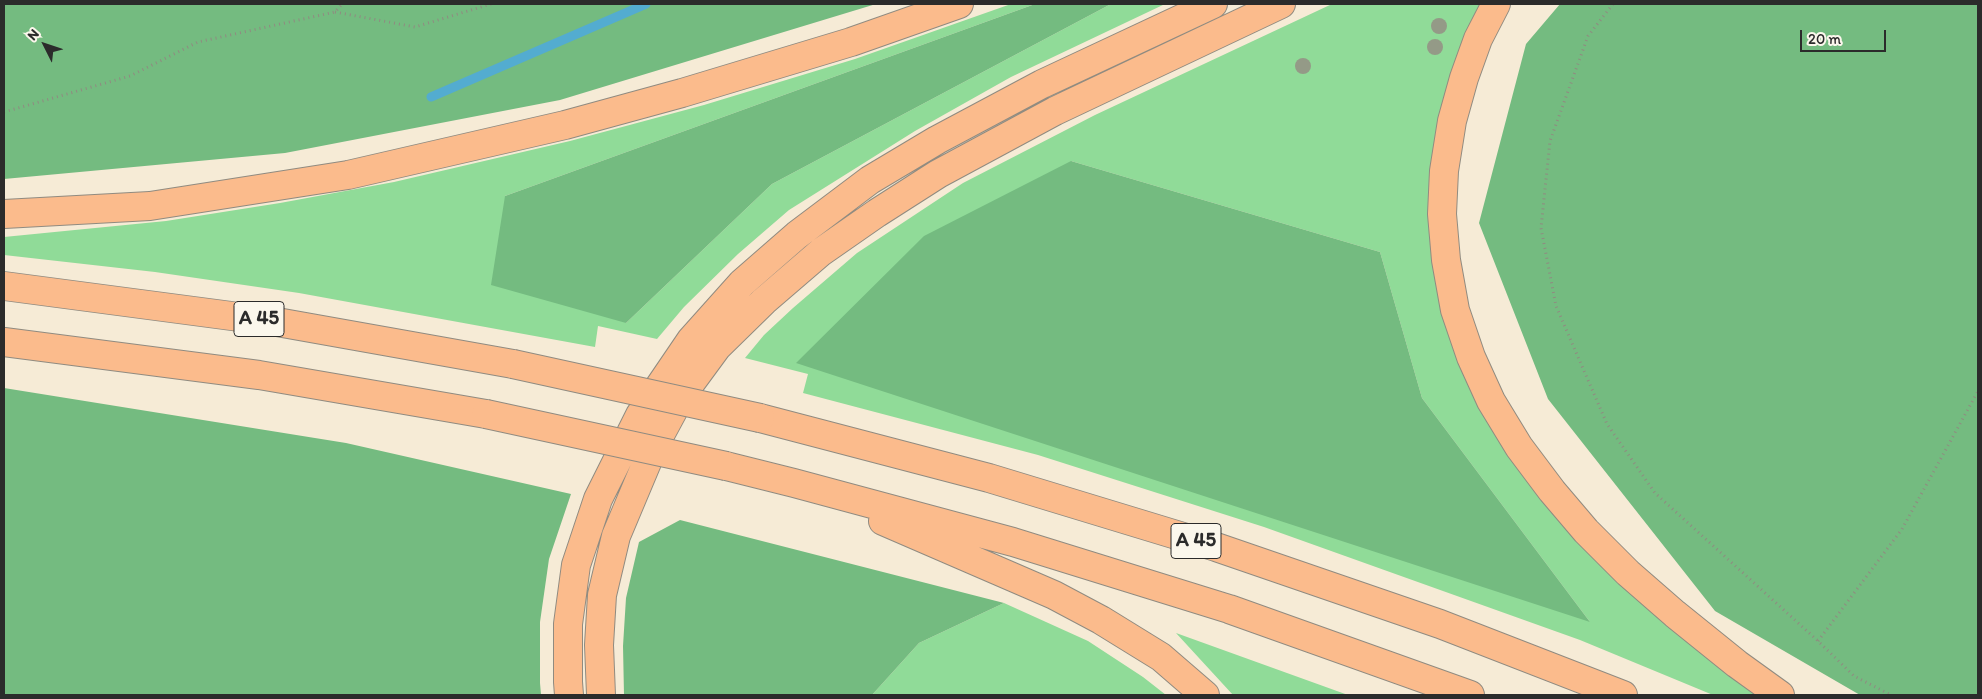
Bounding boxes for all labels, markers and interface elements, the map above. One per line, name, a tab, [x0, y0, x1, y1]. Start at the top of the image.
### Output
north arrow	[20, 20, 70, 70]
scale bar	[1802, 20, 1888, 52]
text: N	[24, 26, 43, 44]
text: 20 m	[1808, 30, 1841, 48]
road number: A 45	[234, 302, 284, 336]
road number: A 45	[1171, 524, 1221, 558]

